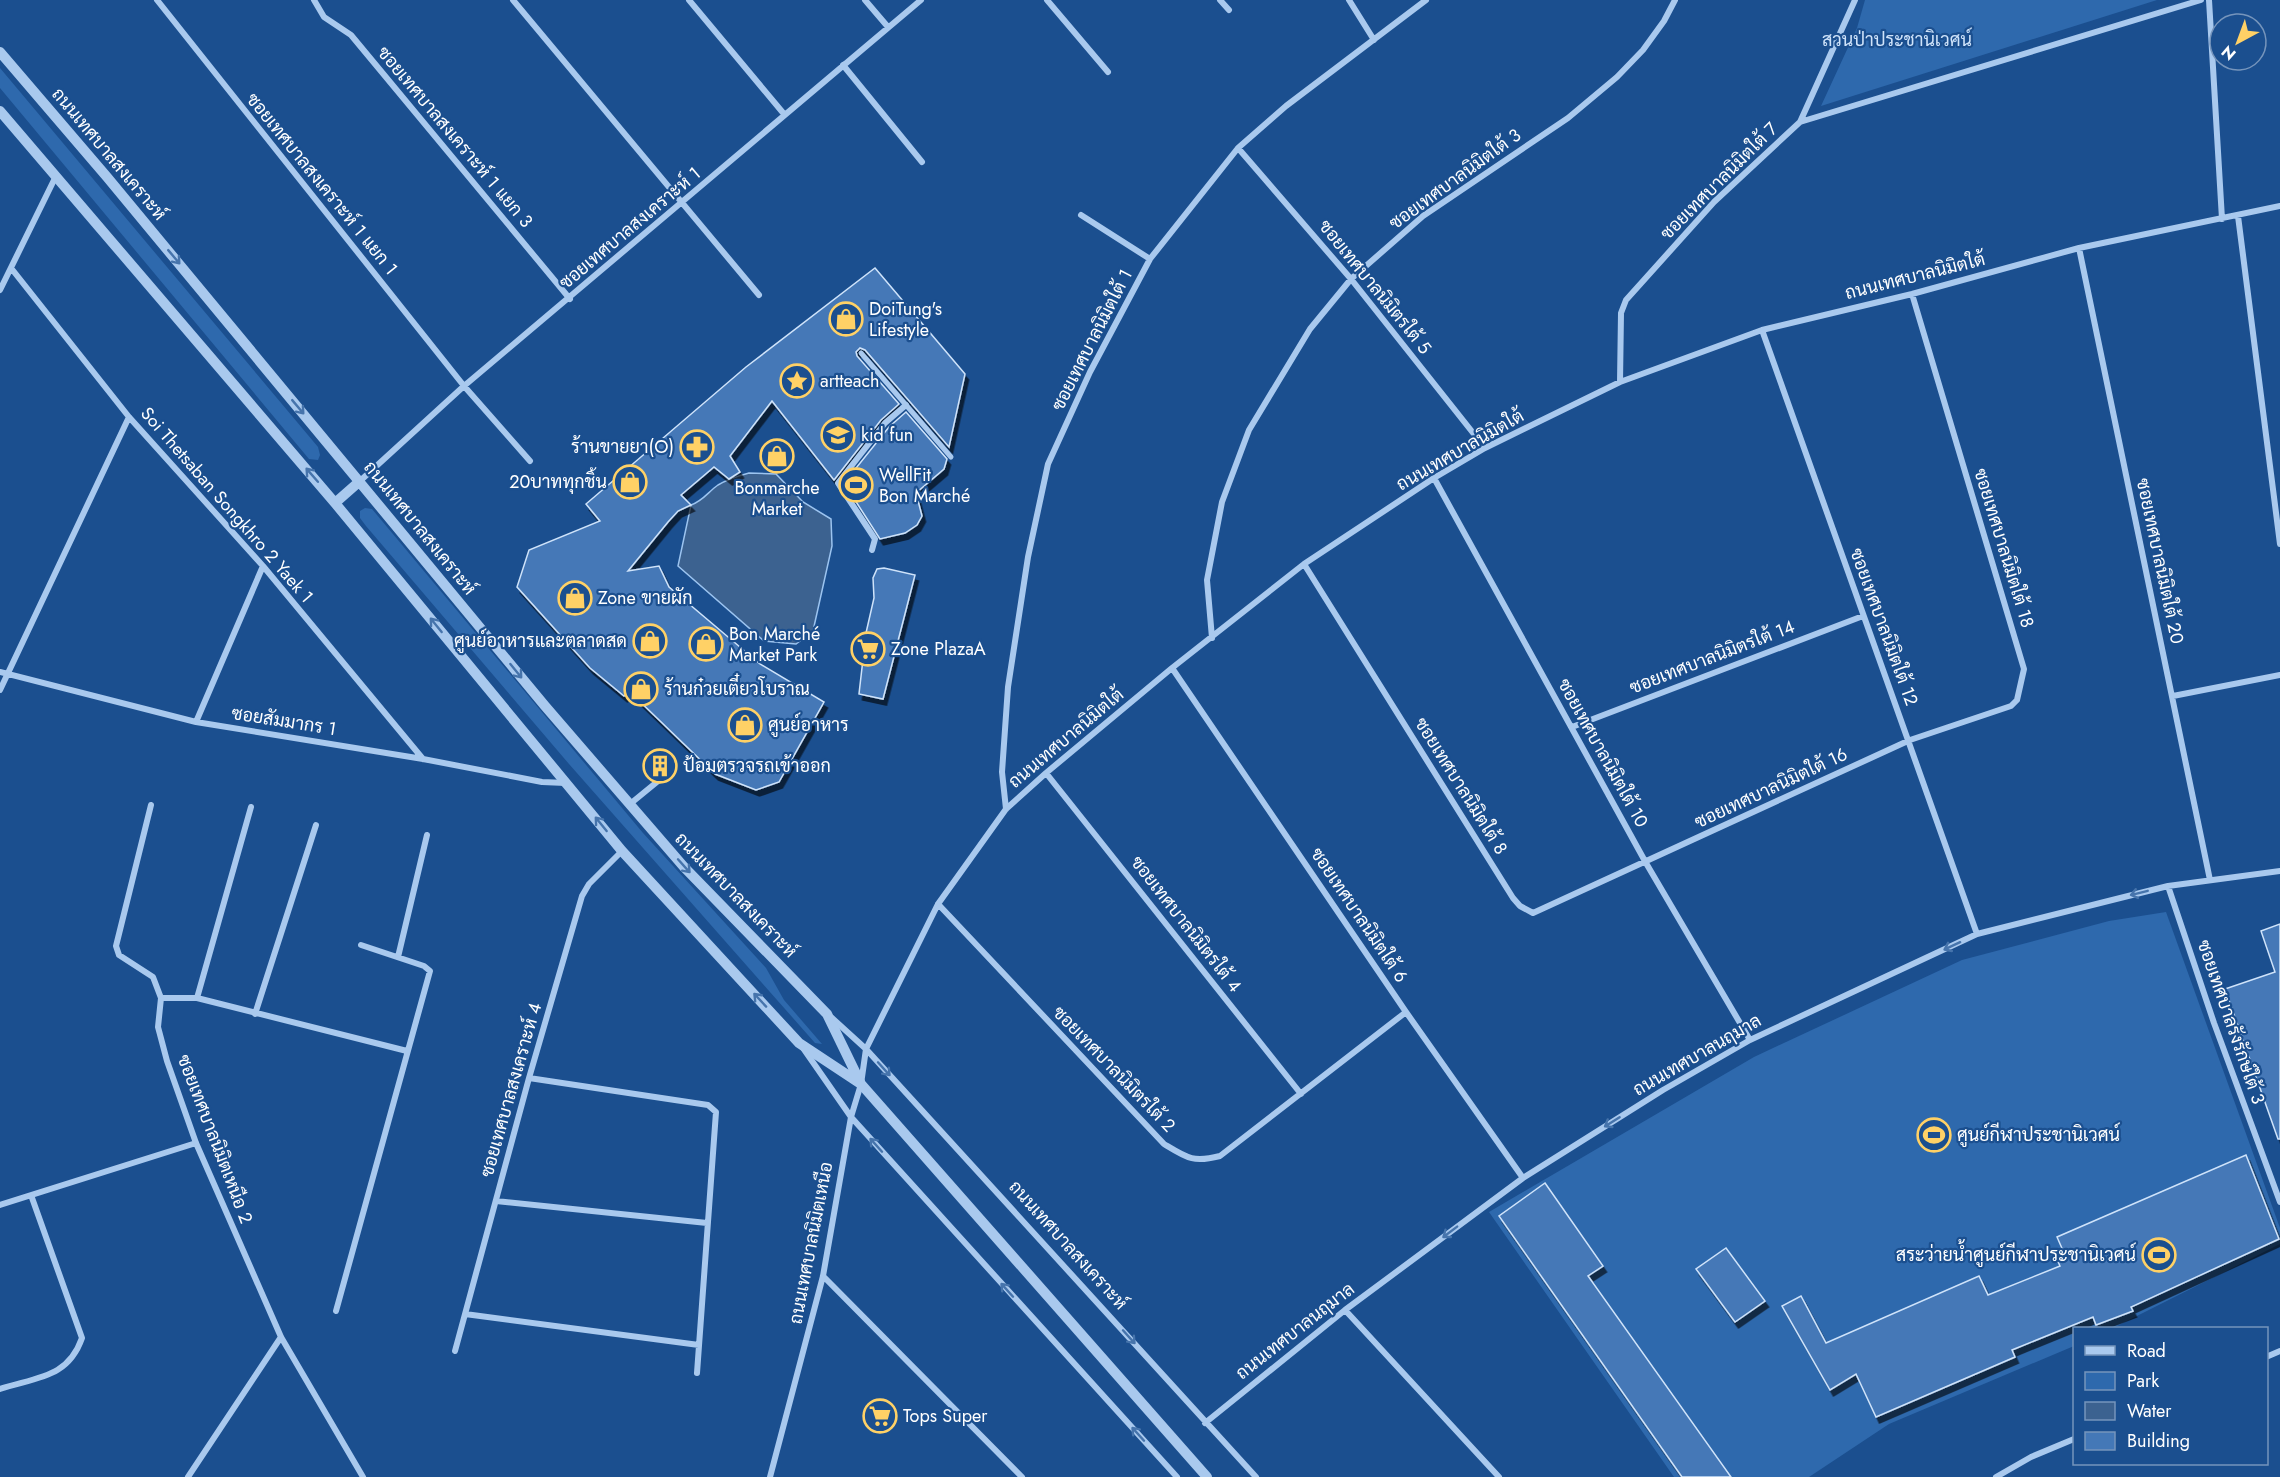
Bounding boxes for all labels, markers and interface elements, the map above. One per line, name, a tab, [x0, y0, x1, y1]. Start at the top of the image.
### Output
north arrow	[2208, 12, 2268, 72]
park label: สวนป่าประชานิเวศน์	[1822, 27, 1972, 53]
text: N	[2216, 40, 2241, 66]
street label: ซอยเทศบาลสงเคราะห์ 1 แยก 3	[371, 41, 539, 233]
street label: ถนนเทศบาลสงเคราะห์	[46, 82, 172, 226]
street label: ซอยเทศบาลสงเคราะห์ 1 แยก 1	[240, 87, 404, 281]
street label: ซอยเทศบาลนิมิตใต้ 7	[1654, 116, 1784, 246]
street label: ซอยเทศบาลนิมิตใต้ 3	[1384, 122, 1526, 236]
street label: ซอยเทศบาลสงเคราะห์ 1	[553, 161, 707, 295]
street label: ซอยเทศบาลนิมิตรใต้ 5	[1313, 214, 1437, 360]
street label: ถนนเทศบาลนิมิตใต้	[1842, 246, 1989, 306]
one-way arrow	[167, 249, 180, 265]
street label: ซอยเทศบาลนิมิตใต้ 1	[1045, 265, 1139, 415]
place label: DoiTung's Lifestyle	[869, 296, 942, 343]
shop icon: DoiTung's Lifestyle	[828, 301, 864, 337]
place icon: artteach	[779, 363, 815, 399]
place label: artteach	[820, 368, 879, 394]
one-way arrow	[292, 399, 305, 415]
street label: Soi Thetsaban Songkhro 2 Yaek 1	[135, 401, 319, 609]
street label: ถนนเทศบาลนิมิตใต้	[1391, 402, 1529, 497]
school or university icon: kid fun	[820, 417, 856, 453]
place label: kid fun	[861, 422, 913, 448]
pharmacy icon: ร้านขายยา(O)	[679, 429, 715, 465]
place label: ร้านขายยา(O)	[571, 434, 674, 460]
shop icon: Bonmarche Market	[759, 438, 795, 474]
street label: ถนนเทศบาลสงเคราะห์	[358, 455, 482, 601]
place label: WellFit Bon Marché	[879, 462, 970, 509]
shop icon: 20บาททุกชิ้น	[612, 464, 648, 500]
street label: ซอยเทศบาลนิมิตใต้ 18	[1967, 465, 2041, 631]
place label: 20บาททุกชิ้น	[509, 467, 607, 495]
sports icon: WellFit Bon Marché	[838, 467, 874, 503]
one-way arrow	[305, 468, 319, 483]
place label: Bonmarche Market	[734, 475, 820, 522]
street label: ซอยเทศบาลนิมิตใต้ 20	[2130, 476, 2190, 646]
street label: ซอยเทศบาลนิมิตใต้ 12	[1843, 545, 1925, 709]
shop icon: Zone ขายผัก	[557, 580, 593, 616]
place label: Zone ขายผัก	[598, 585, 693, 611]
street label: ซอยเทศบาลนิมิตรใต้ 14	[1626, 614, 1798, 700]
one-way arrow	[430, 618, 443, 634]
place label: Bon Marché Market Park	[729, 621, 820, 668]
shop icon: ศูนย์อาหารและตลาดสด	[632, 623, 668, 659]
shop icon: Bon Marché Market Park	[688, 626, 724, 662]
place label: ศูนย์อาหารและตลาดสด	[454, 628, 627, 654]
supermarket icon: Zone PlazaA	[850, 631, 886, 667]
place label: Zone PlazaA	[891, 636, 986, 662]
one-way arrow	[509, 663, 522, 679]
shop icon: ร้านก๋วยเตี๋ยวโบราณ	[623, 671, 659, 707]
place label: ร้านก๋วยเตี๋ยวโบราณ	[664, 673, 810, 702]
street label: ซอยเทศบาลนิมิตใต้ 10	[1551, 674, 1655, 832]
street label: ถนนเทศบาลนิมิตใต้	[1003, 681, 1130, 794]
street label: ซอยสัมมากร 1	[230, 700, 338, 742]
shop icon: ศูนย์อาหาร	[727, 707, 763, 743]
place label: ศูนย์อาหาร	[768, 712, 849, 738]
street label: ซอยเทศบาลนิมิตใต้ 8	[1408, 712, 1514, 860]
street label: ซอยเทศบาลนิมิตใต้ 16	[1690, 741, 1852, 835]
building icon: ป้อมตรวจรถเข้าออก	[642, 748, 678, 784]
place label: ป้อมตรวจรถเข้าออก	[683, 753, 831, 779]
one-way arrow	[594, 817, 607, 833]
street label: ถนนเทศบาลสงเคราะห์	[669, 826, 803, 964]
street label: ซอยเทศบาลนิมิตใต้ 6	[1304, 842, 1414, 988]
street label: ซอยเทศบาลนิมิตรใต้ 4	[1124, 850, 1248, 998]
one-way arrow	[677, 858, 691, 873]
one-way arrow	[2130, 887, 2149, 899]
street label: ซอยเทศบาลรังรักษ์ใต้ 3	[2191, 936, 2271, 1108]
one-way arrow	[1944, 941, 1962, 952]
one-way arrow	[753, 992, 767, 1007]
street label: ซอยเทศบาลสงเคราะห์ 4	[474, 1000, 548, 1180]
street label: ซอยเทศบาลนิมิตรใต้ 2	[1047, 1000, 1181, 1138]
street label: ถนนเทศบาลนฤมาล	[1628, 1008, 1766, 1102]
street label: ซอยเทศบาลนิมิตเหนือ 2	[171, 1051, 259, 1227]
one-way arrow	[877, 1061, 891, 1076]
one-way arrow	[1603, 1116, 1620, 1129]
sports icon: ศูนย์กีฬาประชานิเวศน์	[1916, 1117, 1952, 1153]
place label: ศูนย์กีฬาประชานิเวศน์	[1957, 1122, 2120, 1148]
one-way arrow	[869, 1138, 883, 1153]
street label: ถนนเทศบาลนิมิตเหนือ	[783, 1160, 839, 1326]
street label: ถนนเทศบาลสงเคราะห์	[1003, 1175, 1133, 1315]
one-way arrow	[1443, 1225, 1459, 1238]
sports icon: สระว่ายน้ำศูนย์กีฬาประชานิเวศน์	[2141, 1237, 2177, 1273]
place label: สระว่ายน้ำศูนย์กีฬาประชานิเวศน์	[1896, 1239, 2136, 1268]
street label: ถนนเทศบาลนฤมาล	[1230, 1276, 1360, 1386]
one-way arrow	[1000, 1282, 1014, 1297]
legend	[2073, 1327, 2268, 1465]
one-way arrow	[1122, 1329, 1136, 1344]
text: Road	[2127, 1338, 2166, 1364]
text: Park	[2127, 1368, 2159, 1394]
supermarket icon: Tops Super	[862, 1398, 898, 1434]
text: Water	[2127, 1398, 2172, 1424]
place label: Tops Super	[903, 1403, 988, 1429]
one-way arrow	[1131, 1427, 1145, 1442]
text: Building	[2127, 1428, 2190, 1454]

